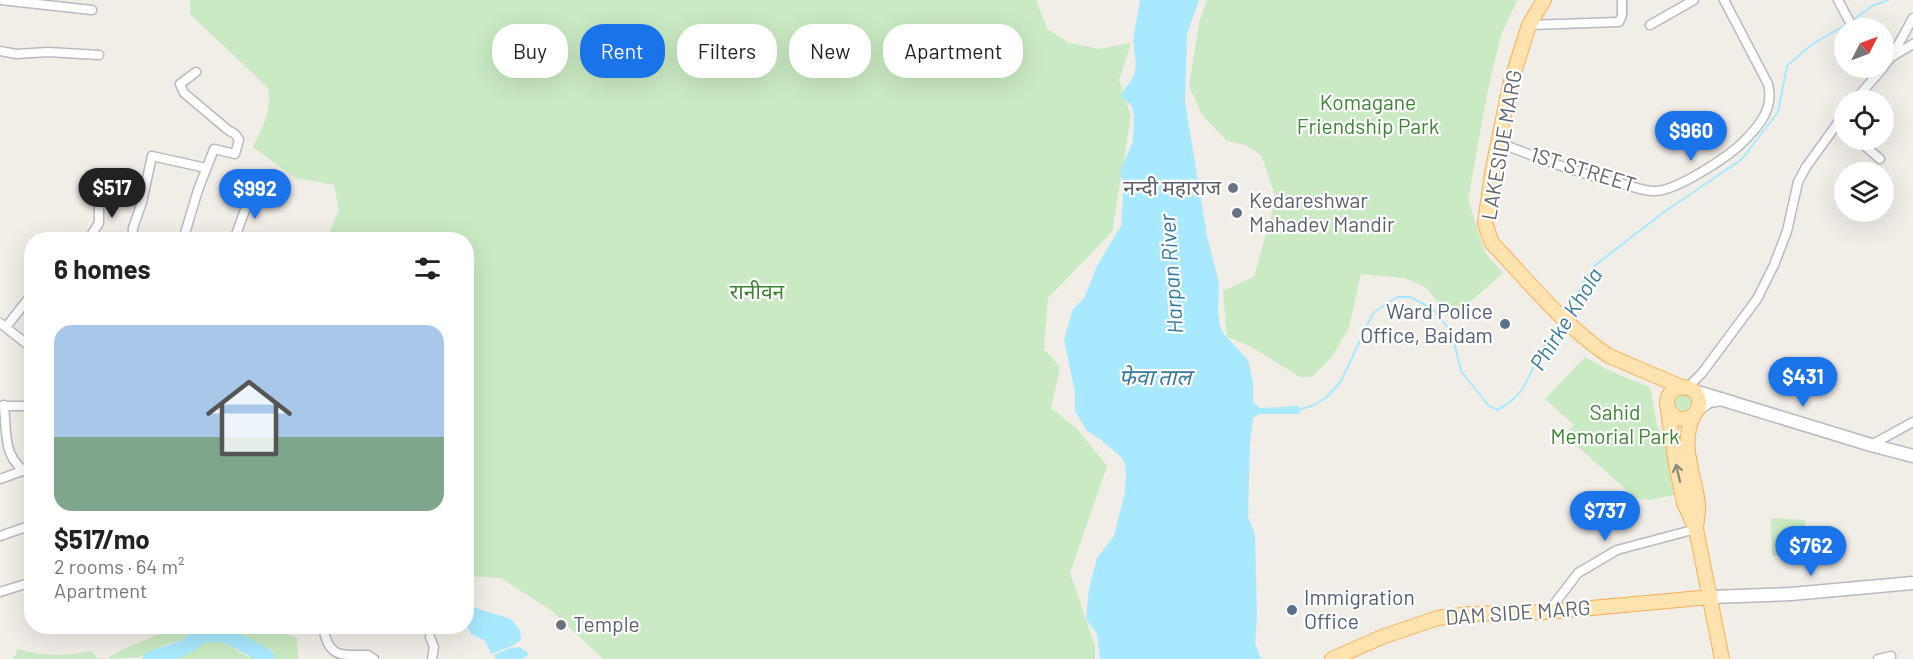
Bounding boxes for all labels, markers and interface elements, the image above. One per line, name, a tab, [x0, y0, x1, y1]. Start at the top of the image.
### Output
north arrow	[1834, 18, 1894, 78]
map controls	[1834, 18, 1894, 222]
chip: Buy	[492, 24, 568, 78]
chip: Rent	[580, 24, 665, 78]
chip: Filters	[677, 24, 777, 78]
chip: New	[789, 24, 871, 78]
chip: Apartment	[883, 24, 1023, 78]
street label: LAKESIDE MARG	[1475, 68, 1526, 222]
park label: Komagane Friendship Park	[1297, 89, 1439, 138]
button: locate	[1834, 90, 1894, 150]
pin: $960	[1655, 111, 1727, 162]
text: $960	[1669, 118, 1713, 142]
street label: 1ST STREET	[1528, 141, 1639, 197]
button: layers	[1834, 162, 1894, 222]
pin: $517	[76, 168, 148, 219]
pin: $992	[219, 169, 291, 220]
place label: नन्दी महाराज	[1123, 174, 1221, 199]
text: $517	[93, 175, 132, 199]
text: $992	[233, 176, 277, 200]
marker: नन्दी महाराज	[1226, 181, 1240, 195]
place label: Kedareshwar Mahadev Mandir	[1249, 187, 1395, 236]
marker: Kedareshwar Mahadev Mandir	[1230, 206, 1244, 220]
water label: Harpan River	[1153, 212, 1187, 335]
icon: filters	[411, 252, 444, 285]
text: 6 homes	[54, 253, 151, 284]
water label: Phirke Khola	[1523, 262, 1607, 374]
park label: रानीवन	[730, 278, 785, 303]
place label: Ward Police Office, Baidam	[1360, 298, 1493, 347]
marker: Ward Police Office, Baidam	[1498, 317, 1512, 331]
pin: $431	[1767, 357, 1839, 408]
water label: फेवा ताल	[1119, 363, 1195, 389]
icon: home	[195, 364, 303, 472]
text: $431	[1782, 364, 1824, 388]
park label: Sahid Memorial Park	[1551, 399, 1679, 448]
one-way arrow	[1672, 464, 1683, 484]
pin: $737	[1569, 491, 1641, 542]
text: $737	[1584, 498, 1626, 522]
text: $517/mo	[54, 523, 150, 554]
pin: $762	[1775, 526, 1847, 577]
text: $762	[1789, 533, 1833, 557]
text: 2 rooms · 64 m²	[54, 554, 184, 578]
text: Apartment	[54, 578, 147, 602]
place label: Immigration Office	[1304, 584, 1415, 633]
street label: DAM SIDE MARG	[1444, 594, 1591, 629]
marker: Immigration Office	[1285, 603, 1299, 617]
place label: Temple	[573, 611, 640, 636]
marker: Temple	[554, 618, 568, 632]

